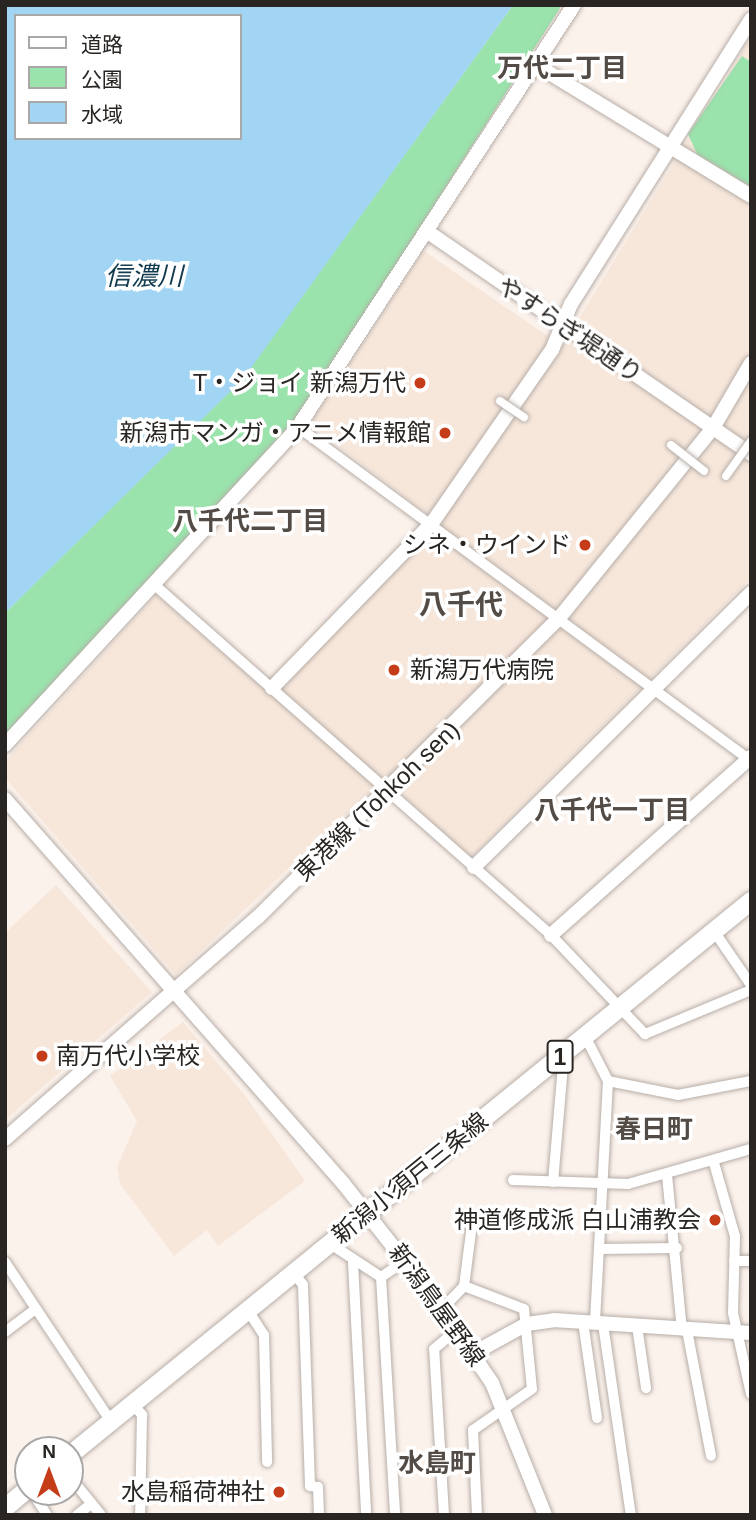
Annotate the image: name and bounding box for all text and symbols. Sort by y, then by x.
legend [14,14,242,140]
text: 道路 [81,33,123,56]
district label: 万代二丁目 [497,53,627,85]
text: 公園 [81,68,123,91]
text: 水域 [81,103,123,126]
water label: 信濃川 [105,261,183,293]
street label: やすらぎ堤通り [492,271,648,389]
place label: T・ジョイ 新潟万代 [193,369,406,397]
marker: T・ジョイ 新潟万代 [412,375,428,391]
place label: 新潟市マンガ・アニメ情報館 [119,419,431,447]
marker: 新潟市マンガ・アニメ情報館 [437,425,453,441]
district label: 八千代二丁目 [172,506,328,538]
place label: シネ・ウインド [403,531,571,559]
marker: シネ・ウインド [577,537,593,553]
district label: 八千代 [419,588,503,622]
place label: 新潟万代病院 [410,656,554,684]
marker: 新潟万代病院 [384,660,404,680]
street label: 東港線 (Tohkoh sen) [289,715,465,887]
district label: 八千代一丁目 [534,795,690,827]
road number: 1 [546,1038,574,1076]
place label: 南万代小学校 [56,1042,200,1070]
marker: 南万代小学校 [34,1048,50,1064]
street label: 新潟小須戸三条線 [326,1106,494,1250]
district label: 春日町 [615,1114,693,1146]
place label: 神道修成派 白山浦教会 [454,1206,701,1234]
marker: 神道修成派 白山浦教会 [707,1212,723,1228]
street label: 新潟鳥屋野線 [383,1238,491,1372]
north arrow [14,1436,84,1506]
text: N [42,1441,56,1462]
district label: 水島町 [398,1448,476,1480]
place label: 水島稲荷神社 [121,1478,265,1506]
marker: 水島稲荷神社 [271,1484,287,1500]

